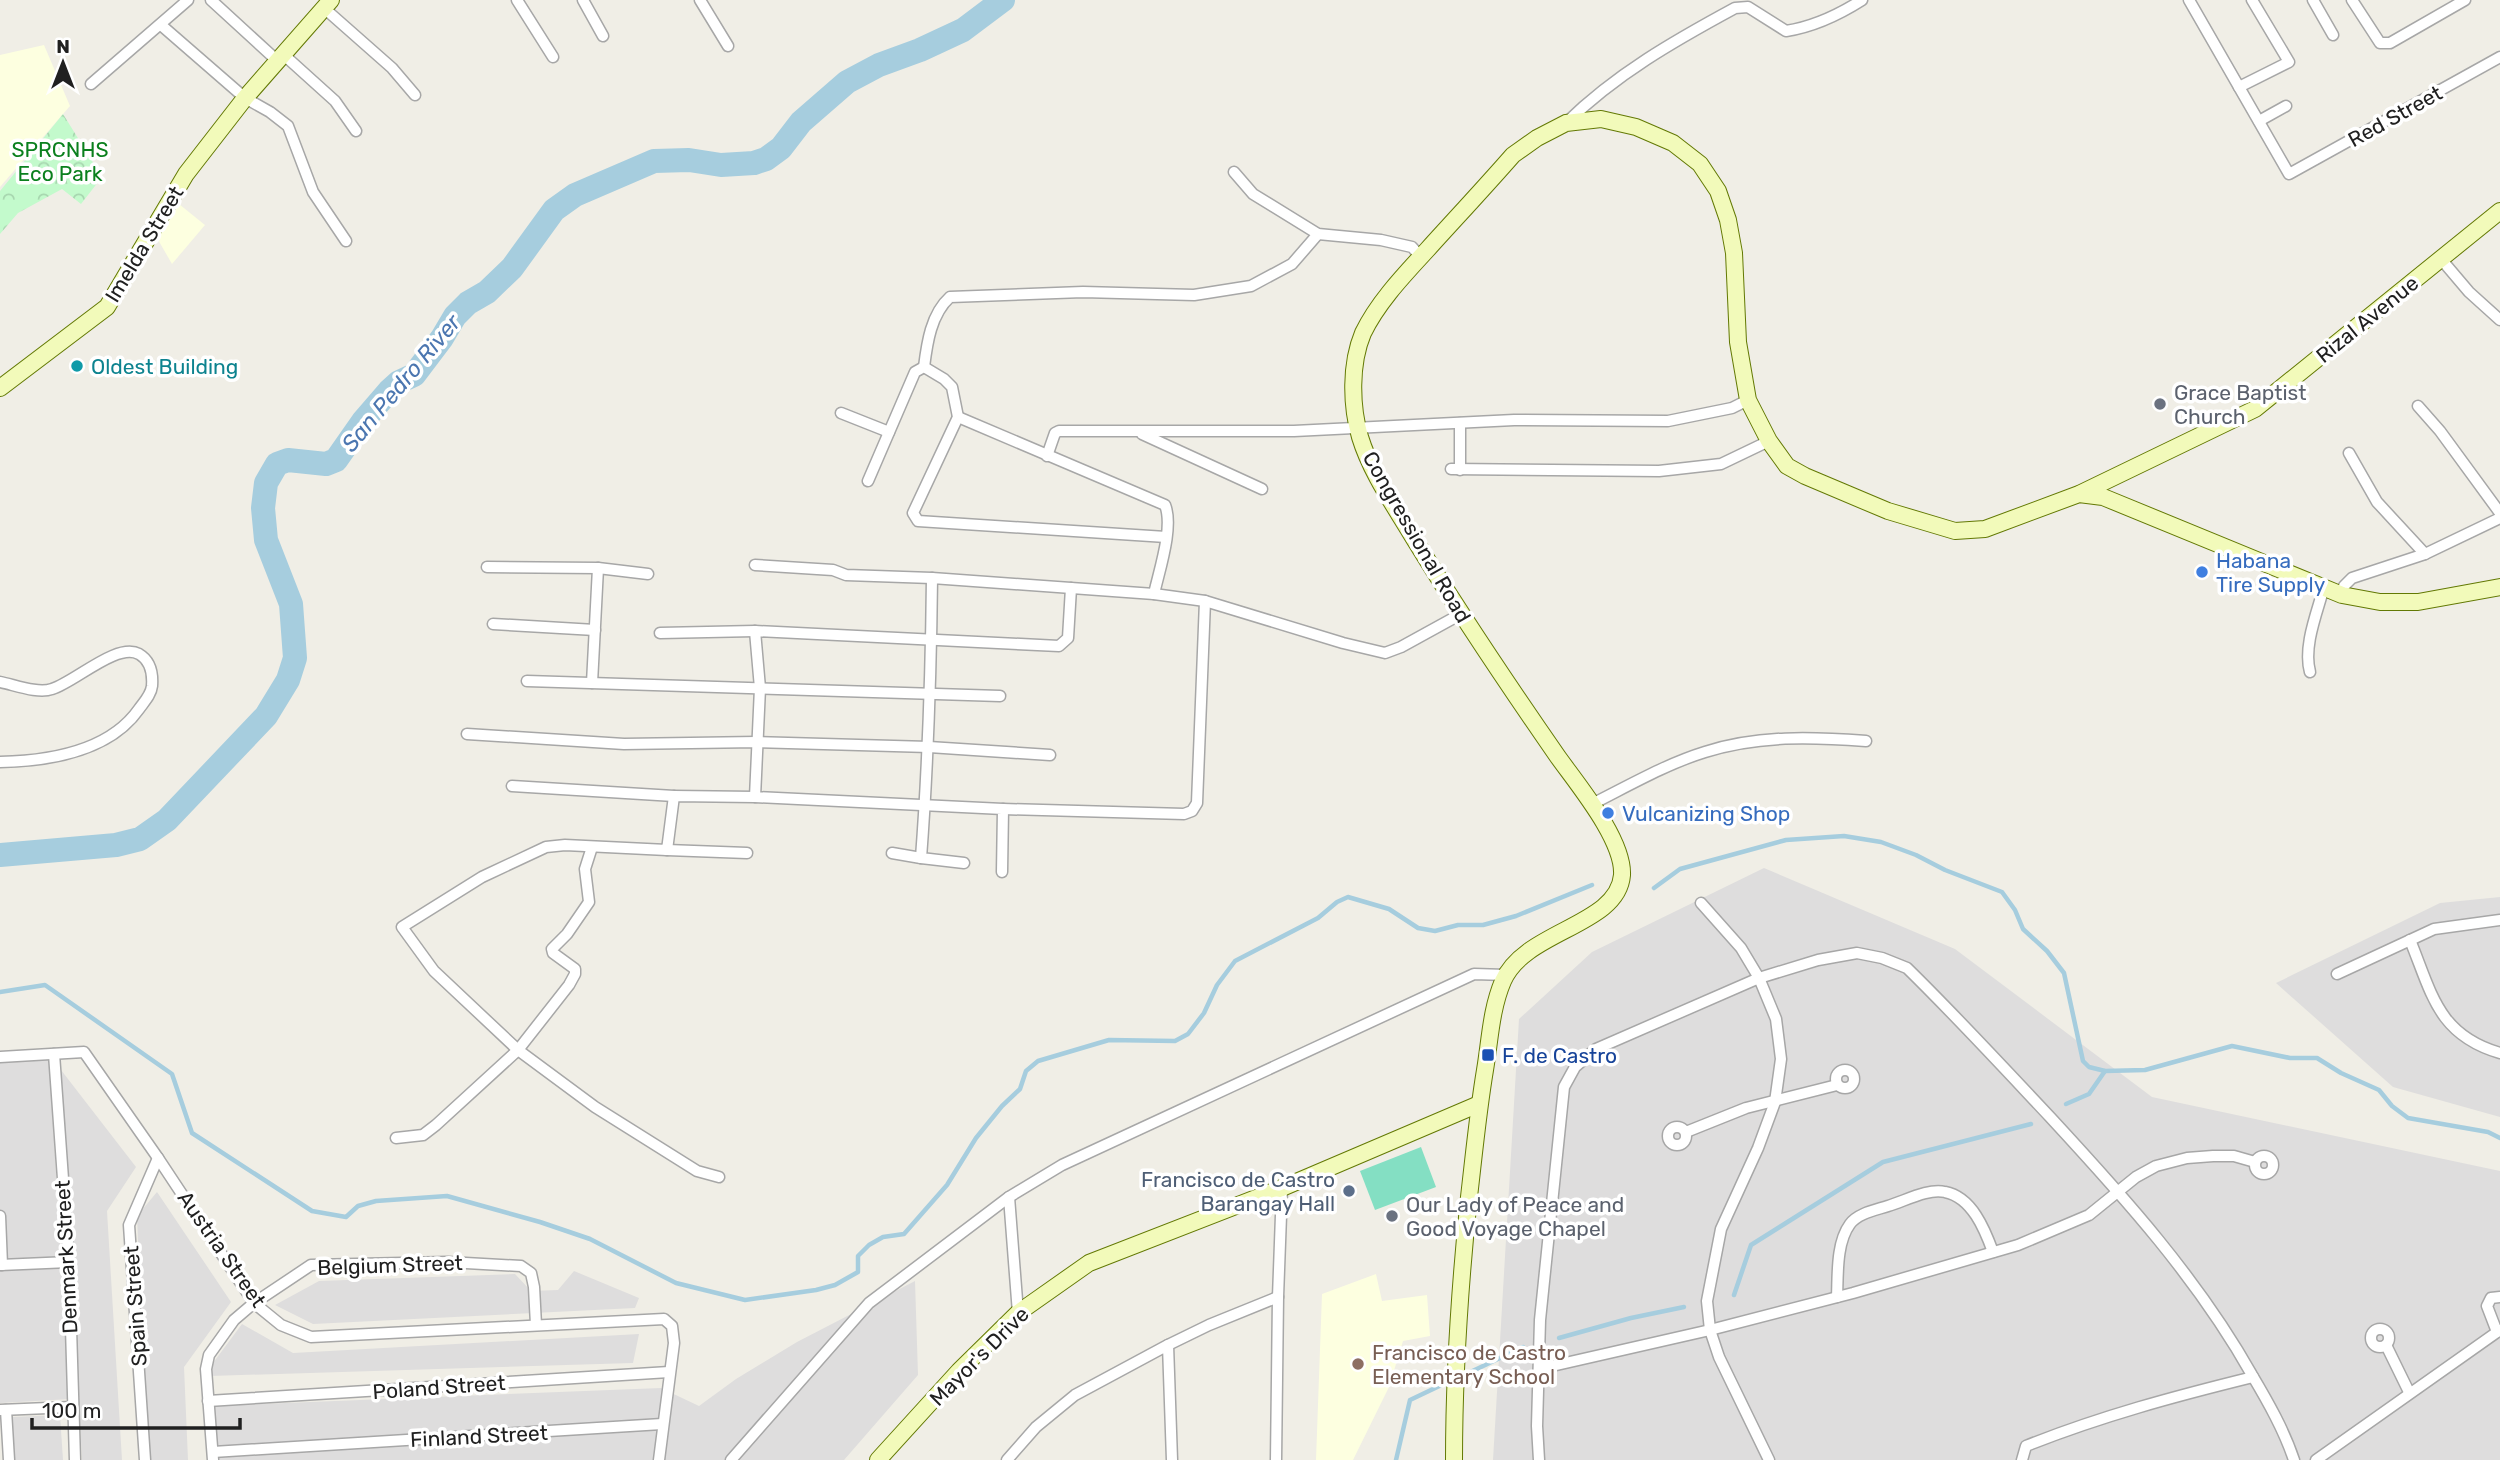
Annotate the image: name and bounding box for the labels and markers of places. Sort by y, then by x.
place label: Oldest Building [91,354,238,379]
marker: Oldest Building [69,358,85,374]
place label: Grace Baptist Church [2174,380,2306,429]
marker: Grace Baptist Church [2152,396,2168,412]
place label: Habana Tire Supply [2216,548,2326,597]
marker: Habana Tire Supply [2194,564,2210,580]
place label: Vulcanizing Shop [1622,801,1790,826]
marker: Vulcanizing Shop [1600,805,1616,821]
place label: F. de Castro [1502,1043,1617,1068]
marker: F. de Castro [1480,1047,1496,1063]
place label: Francisco de Castro Barangay Hall [1141,1167,1335,1216]
marker: Francisco de Castro Barangay Hall [1341,1183,1357,1199]
place label: Our Lady of Peace and Good Voyage Chapel [1406,1192,1624,1241]
marker: Our Lady of Peace and Good Voyage Chapel [1384,1208,1400,1224]
place label: Francisco de Castro Elementary School [1372,1340,1566,1389]
marker: Francisco de Castro Elementary School [1350,1356,1366,1372]

